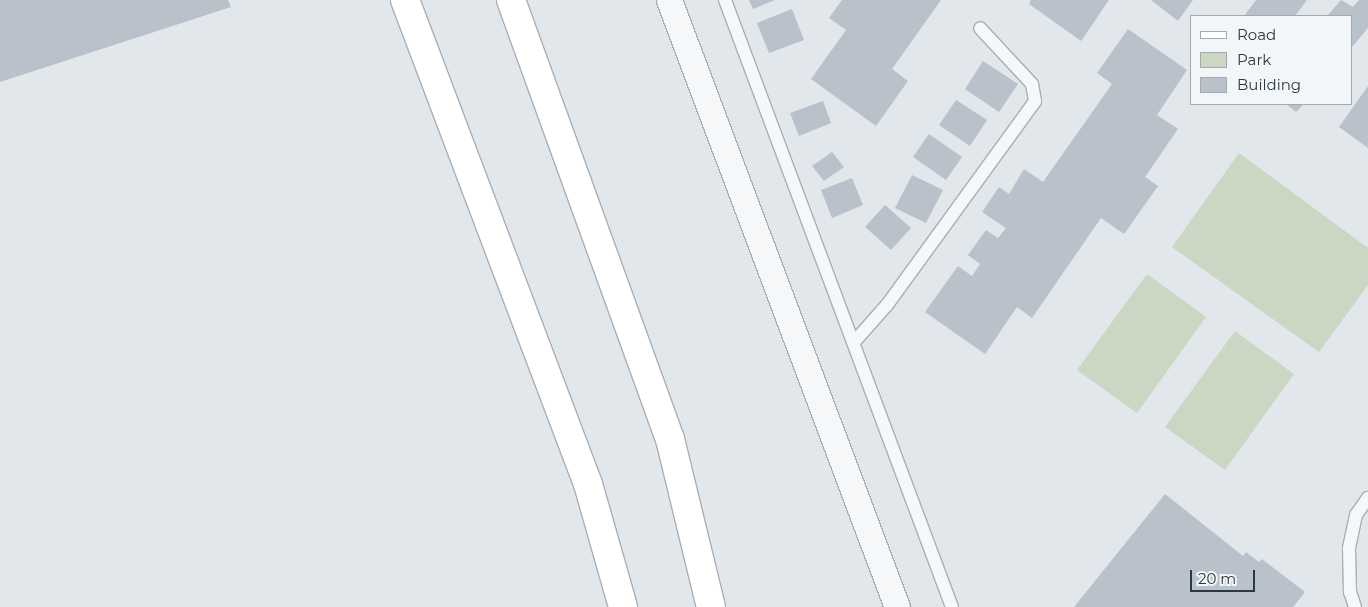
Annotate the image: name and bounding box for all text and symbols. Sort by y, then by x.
legend [1190,15,1353,105]
text: Road [1237,25,1276,44]
text: Park [1237,50,1271,69]
text: Building [1237,75,1301,94]
scale bar [1193,560,1258,592]
text: 20 m [1198,569,1236,588]

